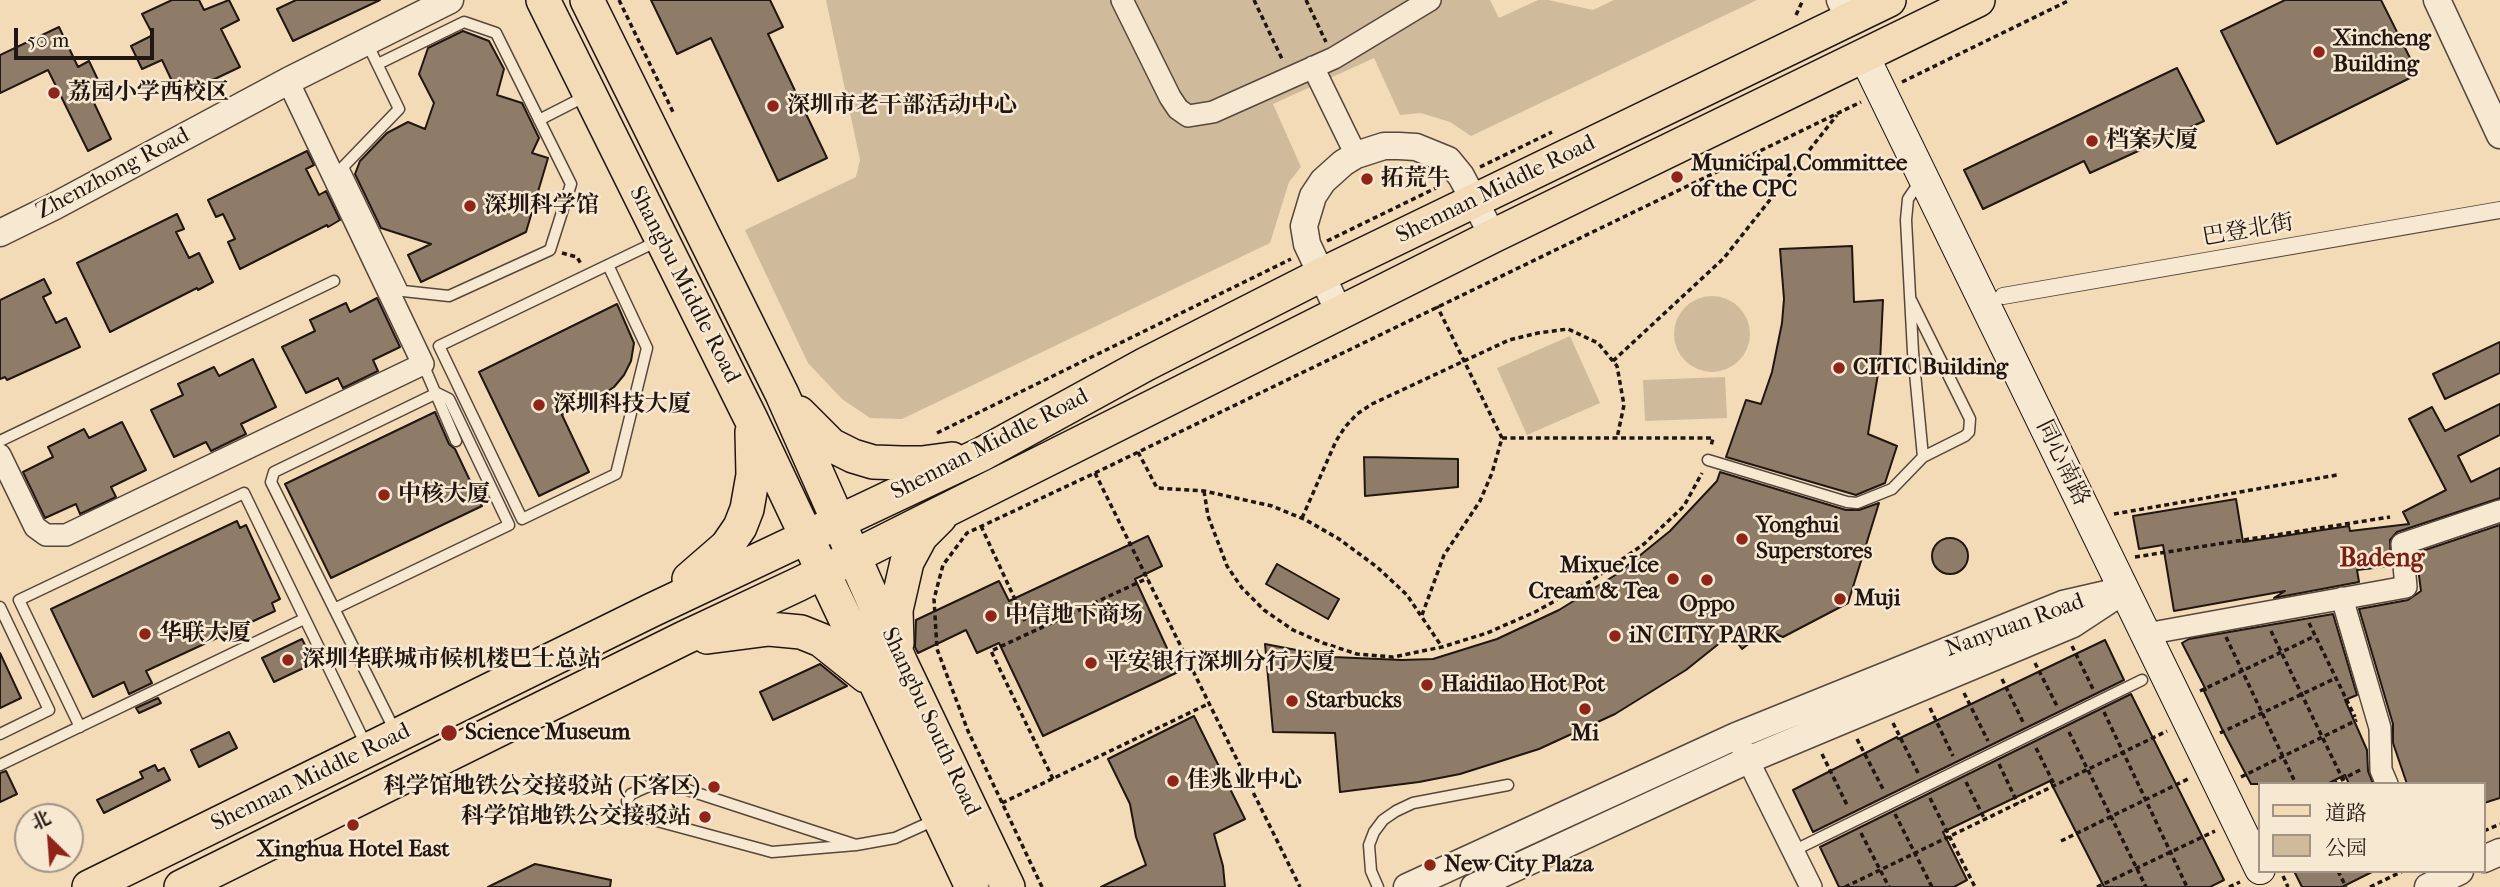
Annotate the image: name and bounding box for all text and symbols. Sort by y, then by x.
scale bar [18,14,158,58]
place label: Xincheng Building [2333,25,2431,79]
text: 50 m [27,28,70,52]
marker: Xincheng Building [2311,44,2327,60]
place label: 荔园小学西校区 [68,79,229,107]
marker: 荔园小学西校区 [46,85,62,101]
place label: 深圳市老干部活动中心 [787,92,1017,120]
marker: 深圳市老干部活动中心 [765,98,781,114]
street label: Zhenzhong Road [32,122,194,226]
place label: 档案大厦 [2106,127,2198,155]
street label: Shennan Middle Road [1392,130,1600,250]
marker: 档案大厦 [2084,133,2100,149]
place label: Municipal Committee of the CPC [1691,150,1907,204]
place label: 拓荒牛 [1381,165,1450,193]
marker: Municipal Committee of the CPC [1669,169,1685,185]
marker: 拓荒牛 [1359,171,1375,187]
street label: Shangbu Middle Road [622,182,746,388]
place label: 深圳科学馆 [484,192,599,220]
marker: 深圳科学馆 [462,198,478,214]
street label: 巴登北街 [2200,209,2296,253]
place label: CITIC Building [1853,354,2008,382]
marker: CITIC Building [1831,360,1847,376]
street label: Shennan Middle Road [887,383,1093,507]
place label: 深圳科技大厦 [553,391,691,419]
marker: 深圳科技大厦 [531,397,547,413]
street label: 同心南路 [2029,416,2095,510]
place label: 中核大厦 [398,481,490,509]
marker: 中核大厦 [376,487,392,503]
place label: Yonghui Superstores [1756,512,1872,566]
marker: Yonghui Superstores [1734,531,1750,547]
district label: Badeng [2340,544,2424,576]
place label: Mixue Ice Cream & Tea [1528,552,1659,606]
marker: Mixue Ice Cream & Tea [1665,571,1681,587]
marker: Oppo [1699,572,1715,588]
place label: Muji [1854,585,1900,613]
street label: Nanyuan Road [1942,588,2088,664]
place label: Oppo [1679,591,1735,619]
marker: Muji [1832,591,1848,607]
place label: 中信地下商场 [1005,602,1143,630]
marker: 中信地下商场 [983,608,999,624]
place label: 华联大厦 [159,620,251,648]
place label: iN CITY PARK [1629,622,1780,650]
street label: Shangbu South Road [874,624,986,820]
marker: 华联大厦 [137,626,153,642]
marker: iN CITY PARK [1607,628,1623,644]
place label: 深圳华联城市候机楼巴士总站 [302,646,601,674]
place label: 平安银行深圳分行大厦 [1105,649,1335,677]
marker: 深圳华联城市候机楼巴士总站 [280,652,296,668]
marker: 平安银行深圳分行大厦 [1083,655,1099,671]
place label: Haidilao Hot Pot [1441,671,1605,699]
marker: Haidilao Hot Pot [1419,677,1435,693]
place label: Starbucks [1306,687,1402,715]
marker: Starbucks [1284,693,1300,709]
marker: Mi [1577,701,1593,717]
street label: Shennan Middle Road [207,718,415,838]
place label: Science Museum [465,719,630,747]
place label: Mi [1571,720,1599,748]
marker: Science Museum [439,723,459,743]
place label: 佳兆业中心 [1187,767,1302,795]
place label: 科学馆地铁公交接驳站 (下客区) [383,773,700,801]
marker: 佳兆业中心 [1165,773,1181,789]
marker: 科学馆地铁公交接驳站 (下客区) [706,779,722,795]
legend [2258,782,2486,873]
text: 道路 [2325,801,2367,825]
north arrow [14,803,84,873]
place label: 科学馆地铁公交接驳站 [461,803,691,831]
text: 北 [28,807,54,835]
marker: 科学馆地铁公交接驳站 [697,809,713,825]
marker: Xinghua Hotel East [345,817,361,833]
place label: Xinghua Hotel East [256,836,450,864]
text: 公园 [2325,836,2367,860]
place label: New City Plaza [1444,851,1593,879]
marker: New City Plaza [1422,857,1438,873]

